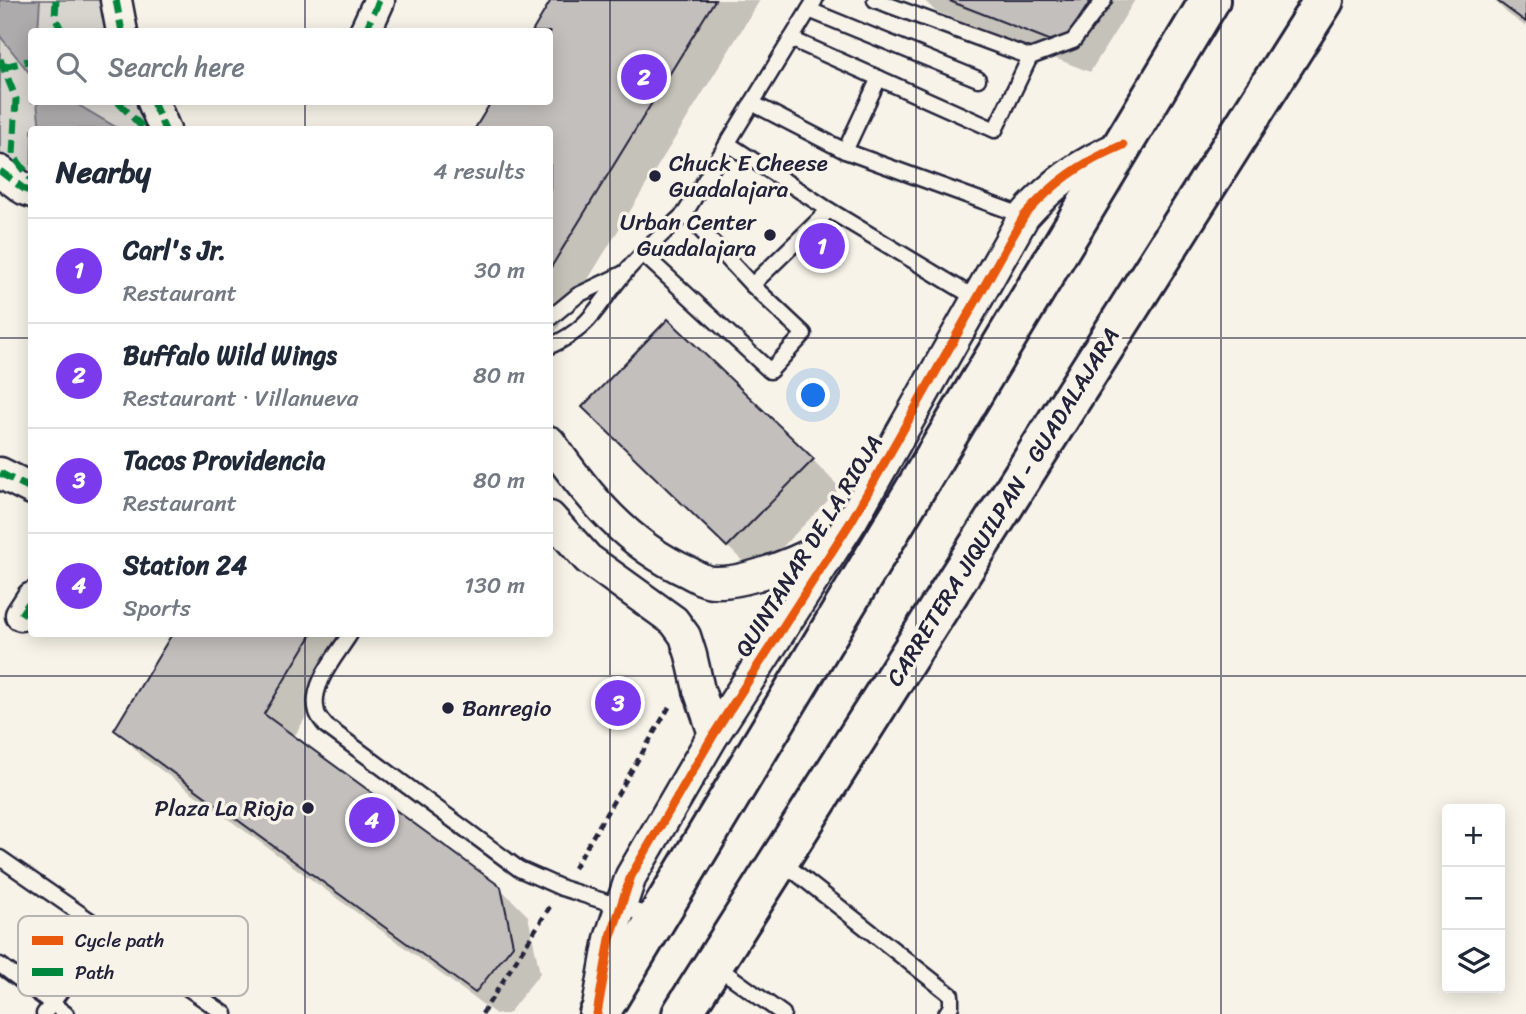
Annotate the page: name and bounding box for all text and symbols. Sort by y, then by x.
search box [28,28,553,105]
text: Search here [108,44,245,90]
icon: search [52,48,90,86]
pin: 2 [621,51,667,103]
place label: Chuck E Cheese Guadalajara [669,143,828,210]
text: Nearby [56,145,151,199]
text: 4 results [433,151,525,192]
marker: Chuck E Cheese Guadalajara [647,168,663,184]
place label: Urban Center Guadalajara [620,202,758,269]
pin: 1 [799,220,845,272]
text: Carl's Jr. [123,227,226,273]
marker: Urban Center Guadalajara [762,227,778,243]
text: 1 [74,250,84,291]
text: 30 m [474,250,525,291]
text: Restaurant [123,273,237,314]
street label: CARRETERA JIQUILPAN - GUADALAJARA [875,319,1131,695]
text: Buffalo Wild Wings [123,332,337,378]
text: 2 [72,355,86,396]
text: 80 m [473,355,525,396]
text: Restaurant · Villanueva [123,378,358,419]
your location [796,378,830,412]
street label: QUINTANAR DE LA RIOJA [724,427,894,665]
text: Tacos Providencia [123,437,326,483]
text: 3 [73,460,85,501]
text: 80 m [473,460,525,501]
text: Restaurant [123,483,237,524]
text: Station 24 [123,542,247,588]
text: 4 [72,565,86,606]
text: 130 m [464,565,525,606]
text: Sports [123,588,191,629]
pin: 3 [595,677,641,729]
place label: Banregio [462,688,552,729]
marker: Banregio [440,700,456,716]
place label: Plaza La Rioja [155,788,294,829]
pin: 4 [349,794,395,846]
marker: Plaza La Rioja [300,800,316,816]
map controls [1442,804,1505,993]
button: + [1442,804,1505,867]
button: − [1442,867,1505,930]
legend [18,916,248,996]
text: Cycle path [75,924,164,957]
button: layers [1442,930,1505,993]
text: Path [75,956,114,989]

